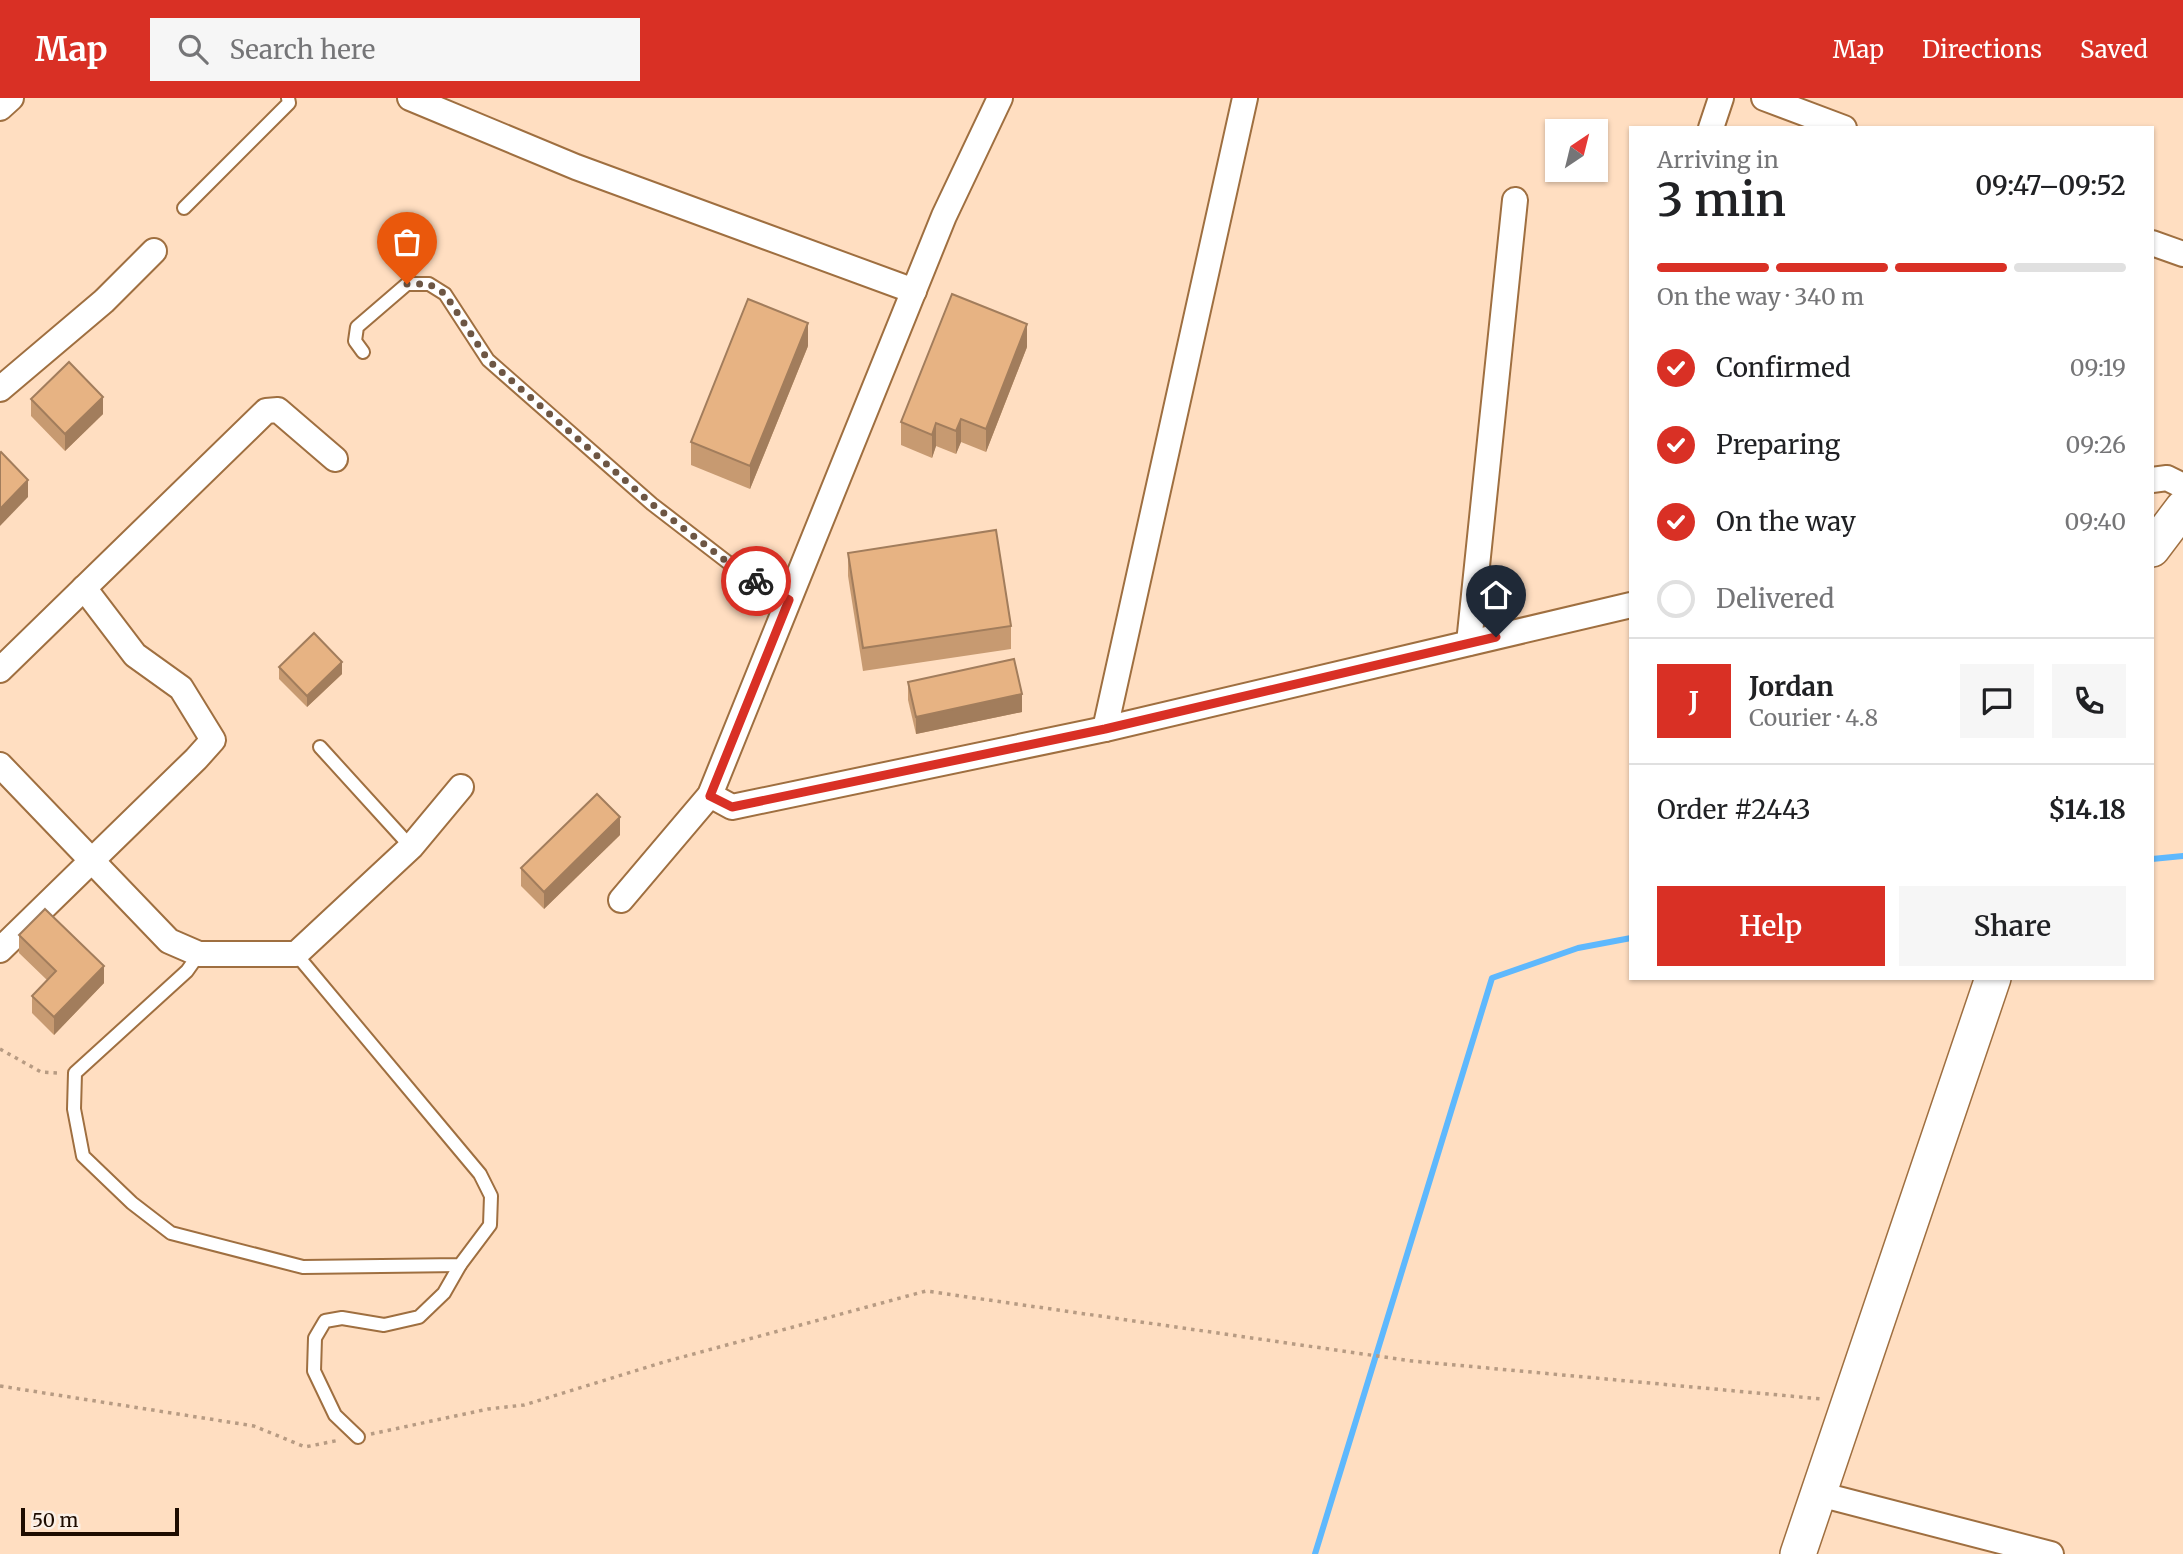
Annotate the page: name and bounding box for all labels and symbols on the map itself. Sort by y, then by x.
north arrow [1545,119,1608,182]
pin [377,212,437,284]
courier [721,546,791,616]
pin [1466,565,1526,637]
scale bar [21,1505,178,1537]

